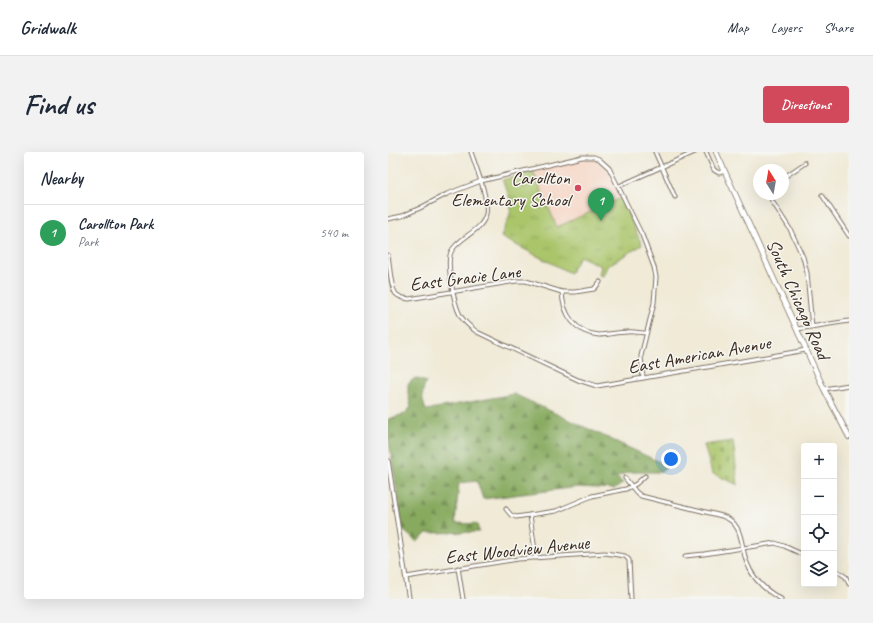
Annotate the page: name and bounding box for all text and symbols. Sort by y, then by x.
text: Gridwalk [20,16,76,40]
text: Map [727,19,749,36]
text: Layers [771,19,802,36]
text: Share [824,19,853,36]
button: Directions [763,86,849,123]
text: Find us [24,87,94,122]
north arrow [753,164,789,200]
place label: Carollton Elementary School [451,166,574,212]
text: Nearby [40,168,83,189]
marker: Carollton Elementary School [573,183,583,193]
pin: 1 [588,188,614,221]
text: Carollton Park [78,215,153,234]
text: 1 [50,225,56,241]
text: 540 m [320,225,348,241]
text: Park [78,234,99,250]
street label: South Chicago Road [761,235,836,366]
street label: East Gracie Lane [409,259,523,297]
street label: East American Avenue [626,330,774,379]
map controls [801,443,837,587]
button: + [801,443,837,479]
your location [661,449,681,469]
button: − [801,479,837,515]
button: locate [801,515,837,551]
street label: East Woodview Avenue [444,530,592,569]
button: layers [801,551,837,587]

